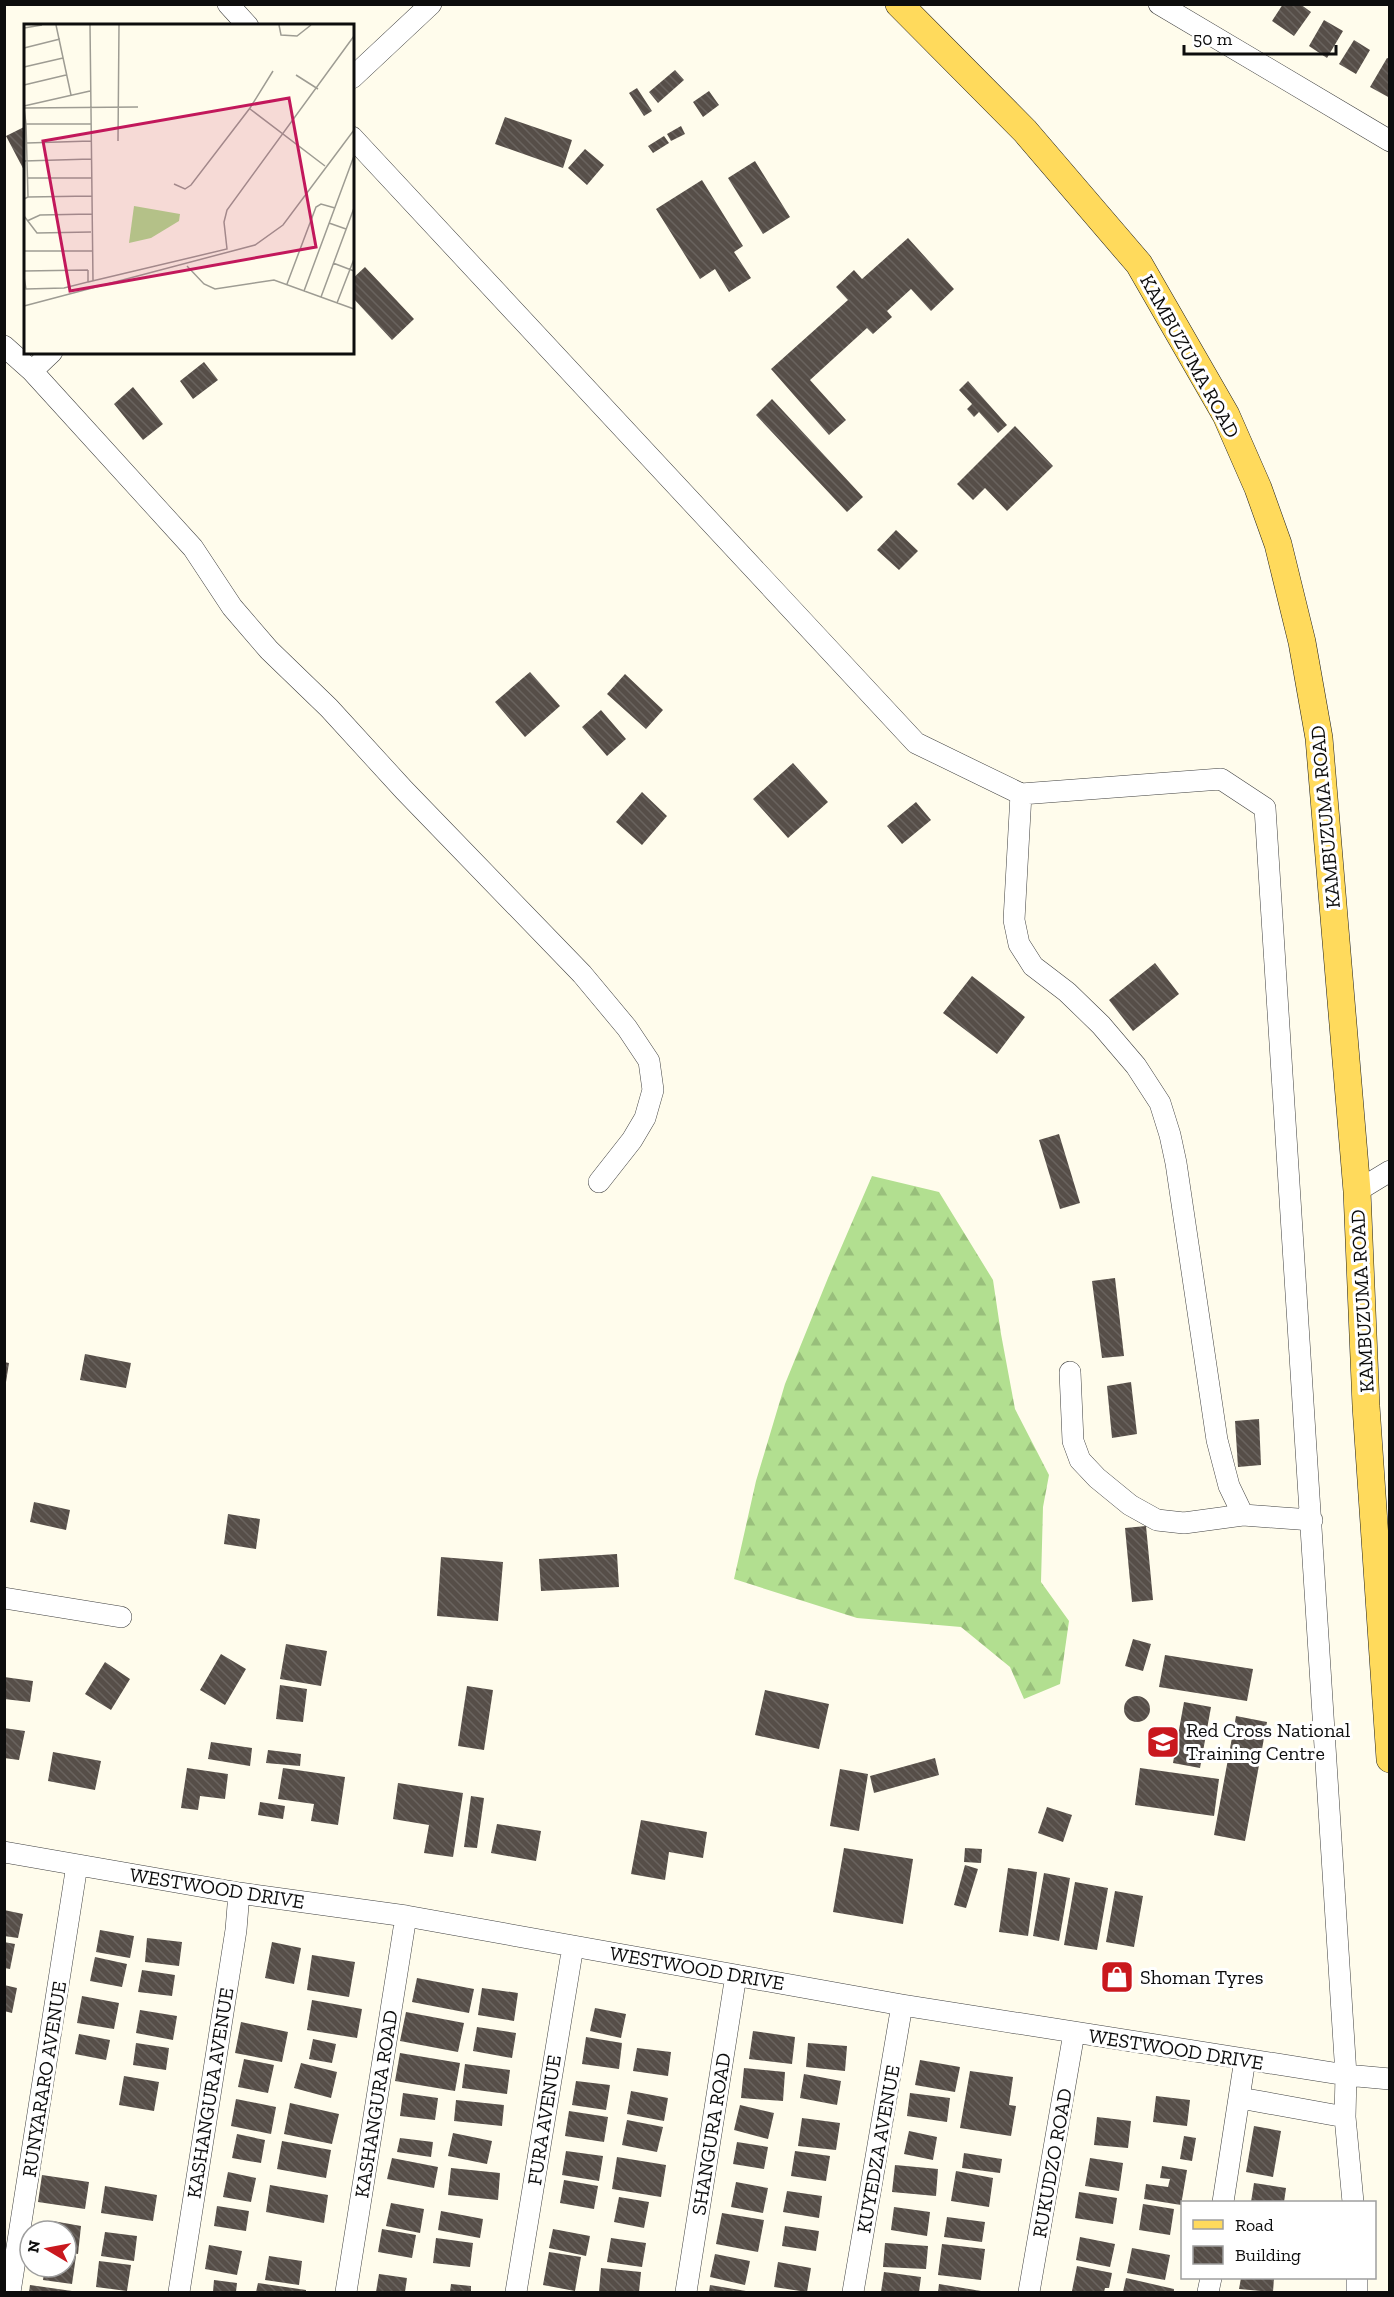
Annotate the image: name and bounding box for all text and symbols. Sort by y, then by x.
scale bar [1184,18,1336,56]
inset map [24,24,354,354]
text: 50 m [1193,28,1233,50]
street label: KAMBUZUMA ROAD [1135,270,1245,442]
street label: KAMBUZUMA ROAD [1305,725,1345,909]
street label: KAMBUZUMA ROAD [1345,1209,1379,1393]
place label: Red Cross National Training Centre [1186,1718,1350,1765]
school or university icon: Red Cross National Training Centre [1145,1724,1181,1760]
street label: WESTWOOD DRIVE [128,1862,306,1914]
street label: WESTWOOD DRIVE [608,1941,786,1995]
shop icon: Shoman Tyres [1099,1959,1135,1995]
place label: Shoman Tyres [1140,1965,1263,1989]
street label: RUNYARARO AVENUE [17,1979,71,2179]
street label: KASHANGURA AVENUE [181,1986,239,2200]
street label: KASHANGURA ROAD [349,2008,403,2200]
street label: WESTWOOD DRIVE [1087,2023,1265,2075]
street label: SHANGURA ROAD [686,2051,736,2217]
street label: FURA AVENUE [522,2053,566,2187]
street label: KUYEDZA AVENUE [851,2063,905,2235]
street label: RUKUDZO ROAD [1027,2086,1077,2240]
legend [1181,2201,1376,2279]
text: Road [1235,2214,1274,2236]
north arrow [18,2219,78,2279]
text: N [23,2239,44,2254]
text: Building [1235,2244,1301,2266]

